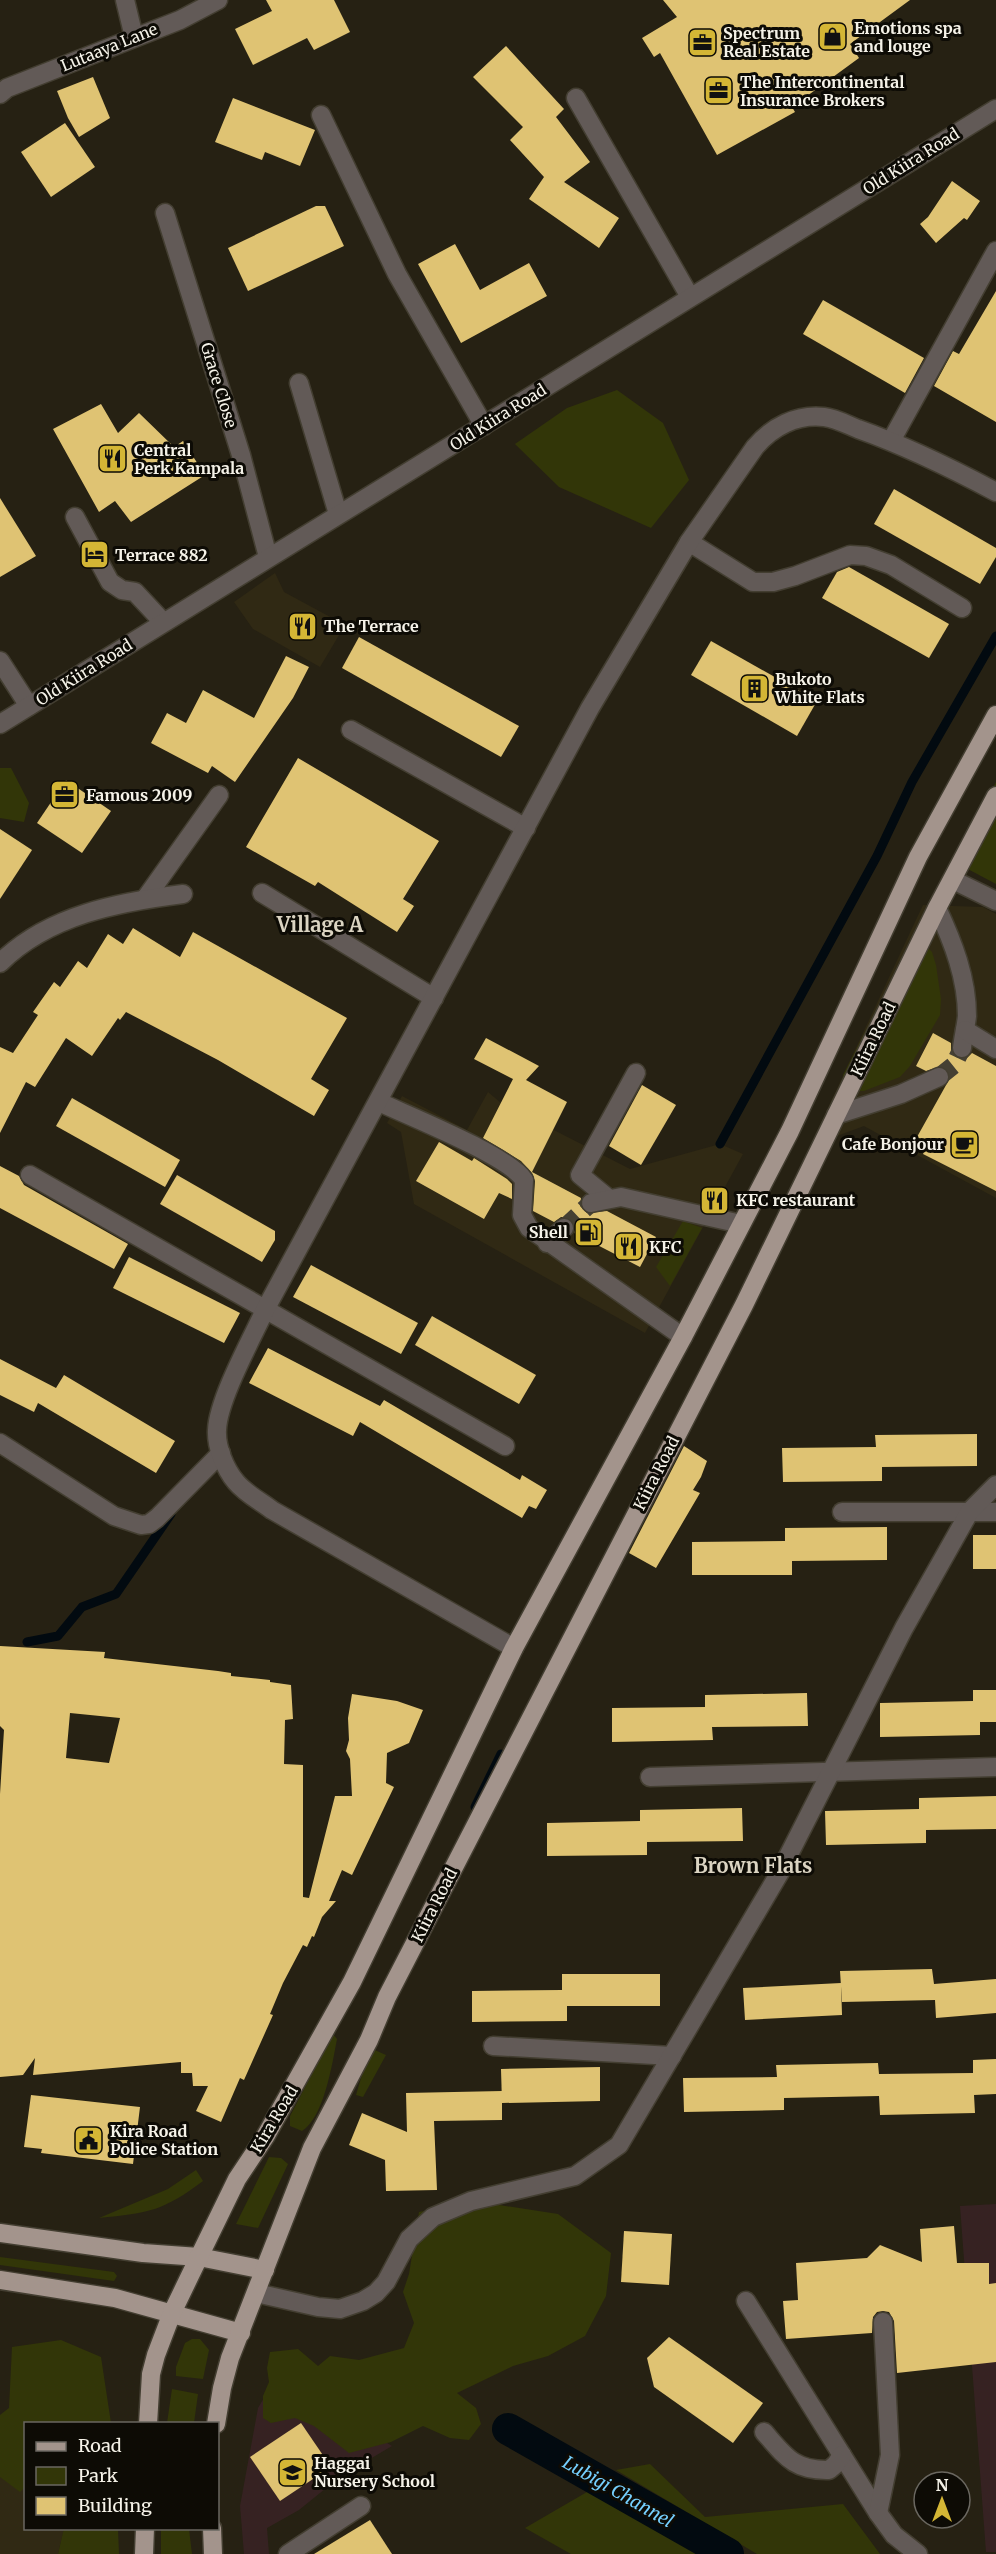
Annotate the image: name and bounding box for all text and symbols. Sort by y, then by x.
place label: Emotions spa and louge [854,18,962,56]
street label: Lutaaya Lane [58,19,160,75]
shop icon: Emotions spa and louge [817,21,849,53]
place label: Spectrum Real Estate [723,23,810,61]
office icon: Spectrum Real Estate [686,26,718,58]
place label: The Intercontinental Insurance Brokers [740,72,904,110]
office icon: The Intercontinental Insurance Brokers [703,75,735,107]
street label: Old Kiira Road [859,123,963,199]
street label: Grace Close [197,340,241,430]
street label: Old Kiira Road [446,379,550,455]
place label: Central Perk Kampala [134,440,244,478]
restaurant icon: Central Perk Kampala [97,443,129,475]
hotel icon: Terrace 882 [78,539,110,571]
place label: Terrace 882 [115,545,208,565]
restaurant icon: The Terrace [287,610,319,642]
place label: The Terrace [324,616,419,636]
street label: Old Kiira Road [32,634,136,710]
place label: Bukoto White Flats [774,669,865,707]
building icon: Bukoto White Flats [738,672,770,704]
office icon: Famous 2009 [49,779,81,811]
place label: Famous 2009 [86,785,192,805]
district label: Village A [276,912,364,937]
street label: Kiira Road [846,998,900,1079]
cafe icon: Cafe Bonjour [949,1128,981,1160]
place label: Cafe Bonjour [842,1134,945,1154]
restaurant icon: KFC restaurant [699,1184,731,1216]
place label: KFC restaurant [736,1190,856,1210]
fuel station icon: Shell [573,1216,605,1248]
place label: Shell [529,1222,568,1242]
restaurant icon: KFC [612,1231,644,1263]
place label: KFC [649,1237,682,1257]
street label: Kiira Road [629,1432,683,1513]
district label: Brown Flats [694,1853,812,1878]
street label: Kiira Road [407,1864,461,1945]
street label: Kira Road [246,2081,302,2156]
place label: Kira Road Police Station [110,2121,218,2159]
public building icon: Kira Road Police Station [73,2124,105,2156]
legend [24,2422,219,2530]
text: Road [78,2434,122,2457]
water label: Lubigi Channel [559,2451,678,2532]
place label: Haggai Nursery School [314,2453,435,2491]
school or university icon: Haggai Nursery School [277,2456,309,2488]
text: Park [78,2464,119,2487]
north arrow [912,2470,972,2530]
text: N [936,2475,949,2495]
text: Building [78,2494,152,2517]

